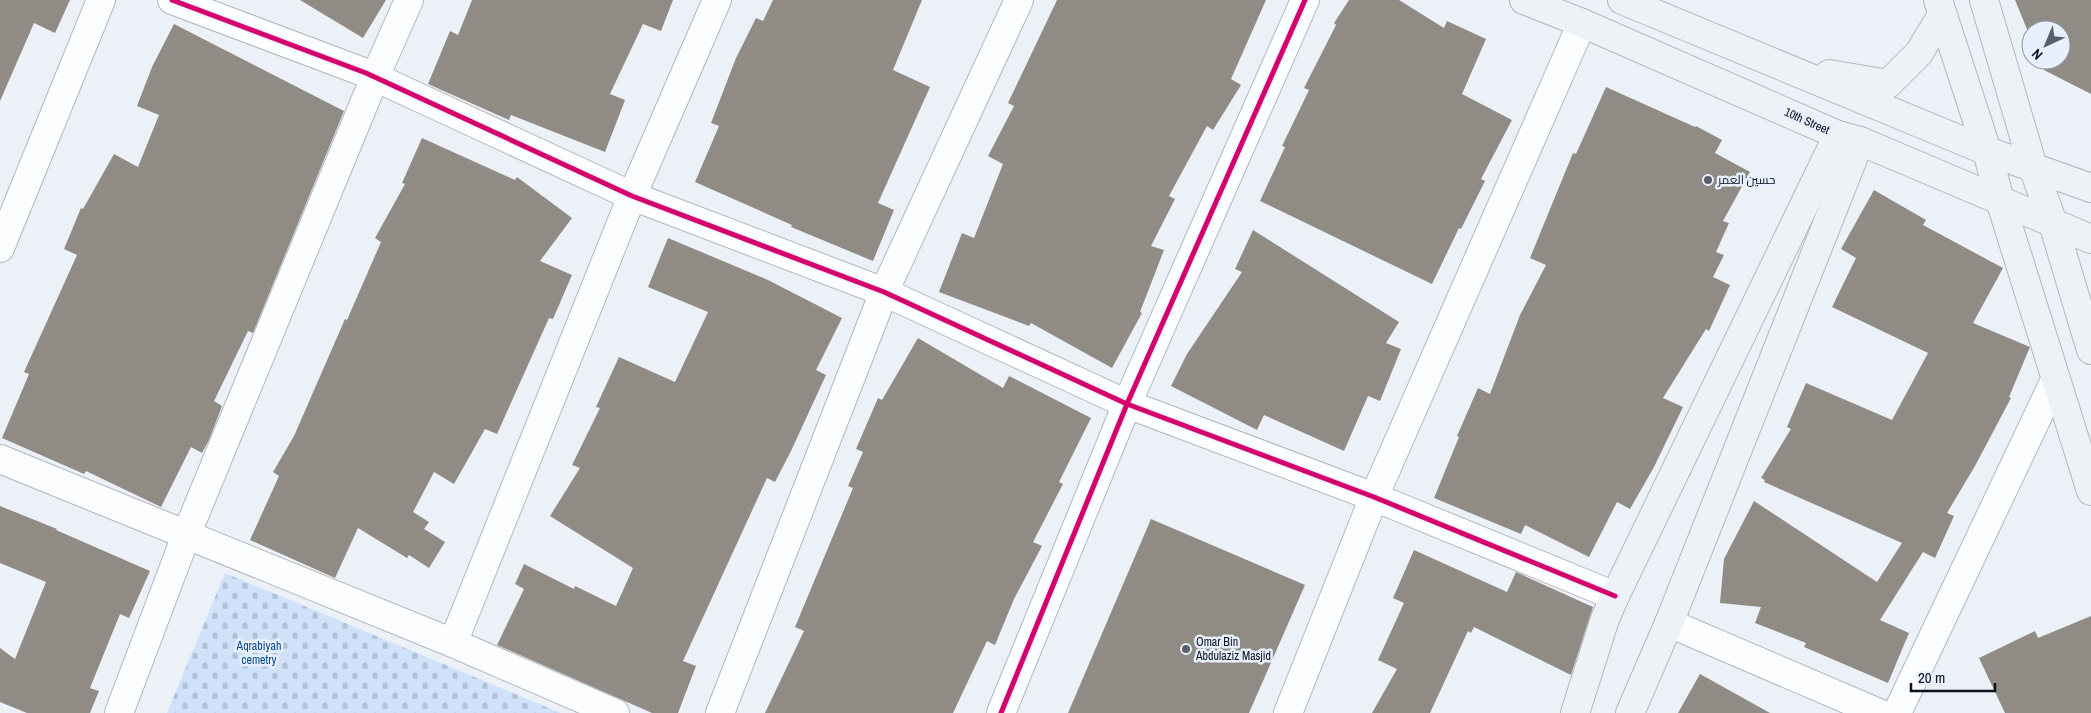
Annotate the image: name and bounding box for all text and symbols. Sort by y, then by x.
north arrow [2021,20,2071,70]
text: N [2028,45,2046,64]
street label: 10th Street [1782,104,1832,138]
place label: حسين العمر [1717,172,1776,188]
marker: حسين العمر [1702,174,1714,186]
place label: Omar Bin Abdulaziz Masjid [1195,634,1271,664]
park label: Aqrabiyah cemetry [236,638,281,668]
marker: Omar Bin Abdulaziz Masjid [1180,643,1192,655]
scale bar [1911,660,1995,692]
text: 20 m [1918,667,1945,688]

